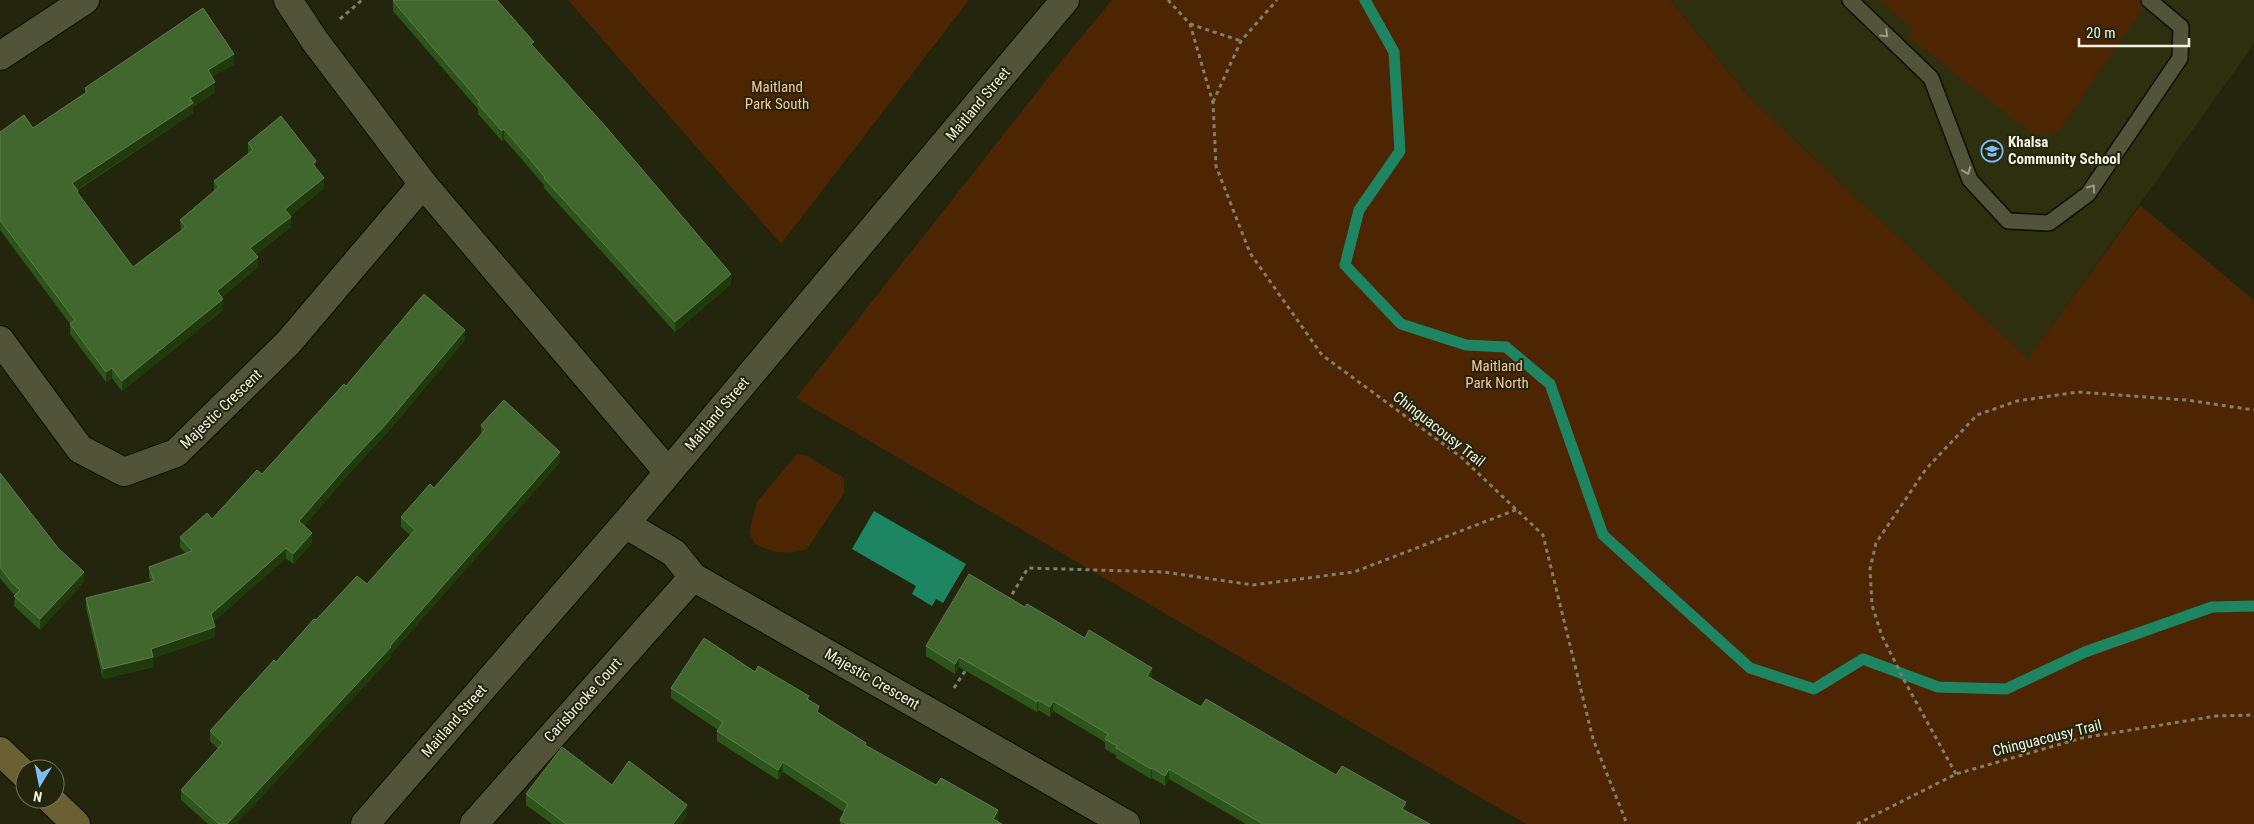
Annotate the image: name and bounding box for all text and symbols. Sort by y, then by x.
scale bar [2079,15,2189,47]
text: 20 m [2086,24,2116,42]
one-way arrow [1880,28,1889,37]
street label: Maitland Street [942,64,1014,144]
park label: Maitland Park South [745,78,809,113]
place label: Khalsa Community School [2008,133,2121,168]
school or university icon: Khalsa Community School [1980,139,2004,163]
one-way arrow [1961,166,1971,174]
one-way arrow [2086,185,2094,194]
park label: Maitland Park North [1465,357,1529,392]
street label: Majestic Crescent [176,366,266,452]
street label: Maitland Street [681,374,753,454]
street label: Chinguacousy Trail [1389,387,1489,471]
street label: Majestic Crescent [821,645,923,713]
street label: Carisbrooke Court [540,654,626,746]
street label: Maitland Street [418,681,490,761]
street label: Chinguacousy Trail [1991,716,2103,760]
north arrow [15,759,65,809]
text: N [32,788,43,805]

